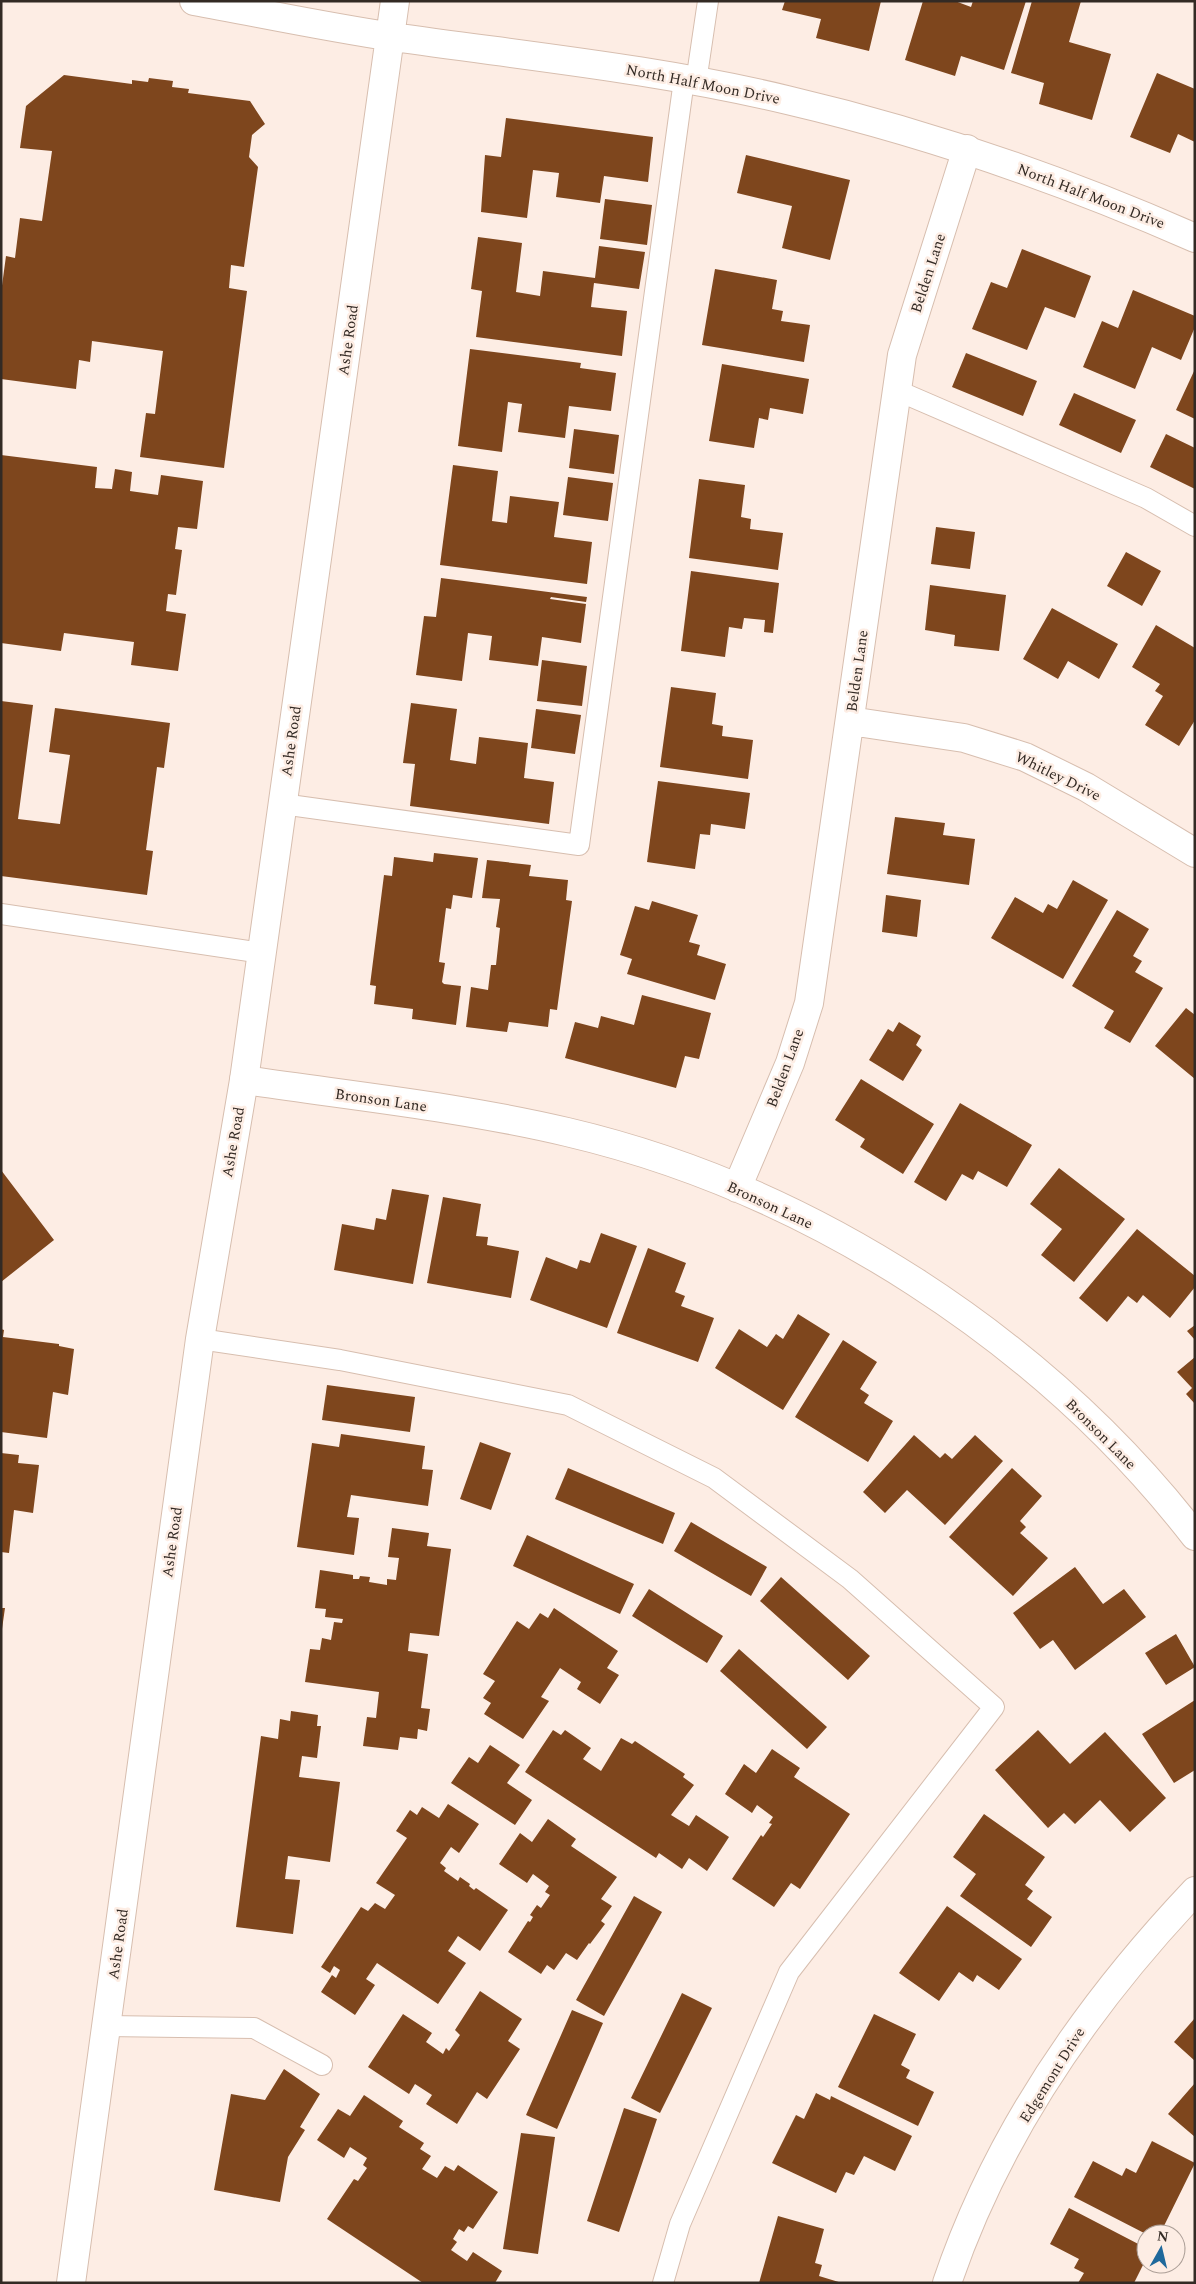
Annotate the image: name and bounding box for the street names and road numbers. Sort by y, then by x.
street label: North Half Moon Drive [624,58,782,111]
street label: North Half Moon Drive [1014,158,1168,235]
street label: Belden Lane [905,230,952,316]
street label: Ashe Road [332,303,365,377]
street label: Belden Lane [840,629,875,714]
street label: Ashe Road [275,704,308,778]
street label: Whitley Drive [1011,746,1104,807]
street label: Belden Lane [761,1025,810,1111]
street label: Bronson Lane [334,1083,428,1118]
street label: Ashe Road [216,1105,251,1179]
street label: Bronson Lane [723,1175,817,1235]
street label: Bronson Lane [1060,1394,1141,1475]
street label: Ashe Road [156,1505,189,1579]
street label: Ashe Road [102,1907,135,1981]
street label: Edgemont Drive [1014,2023,1091,2128]

